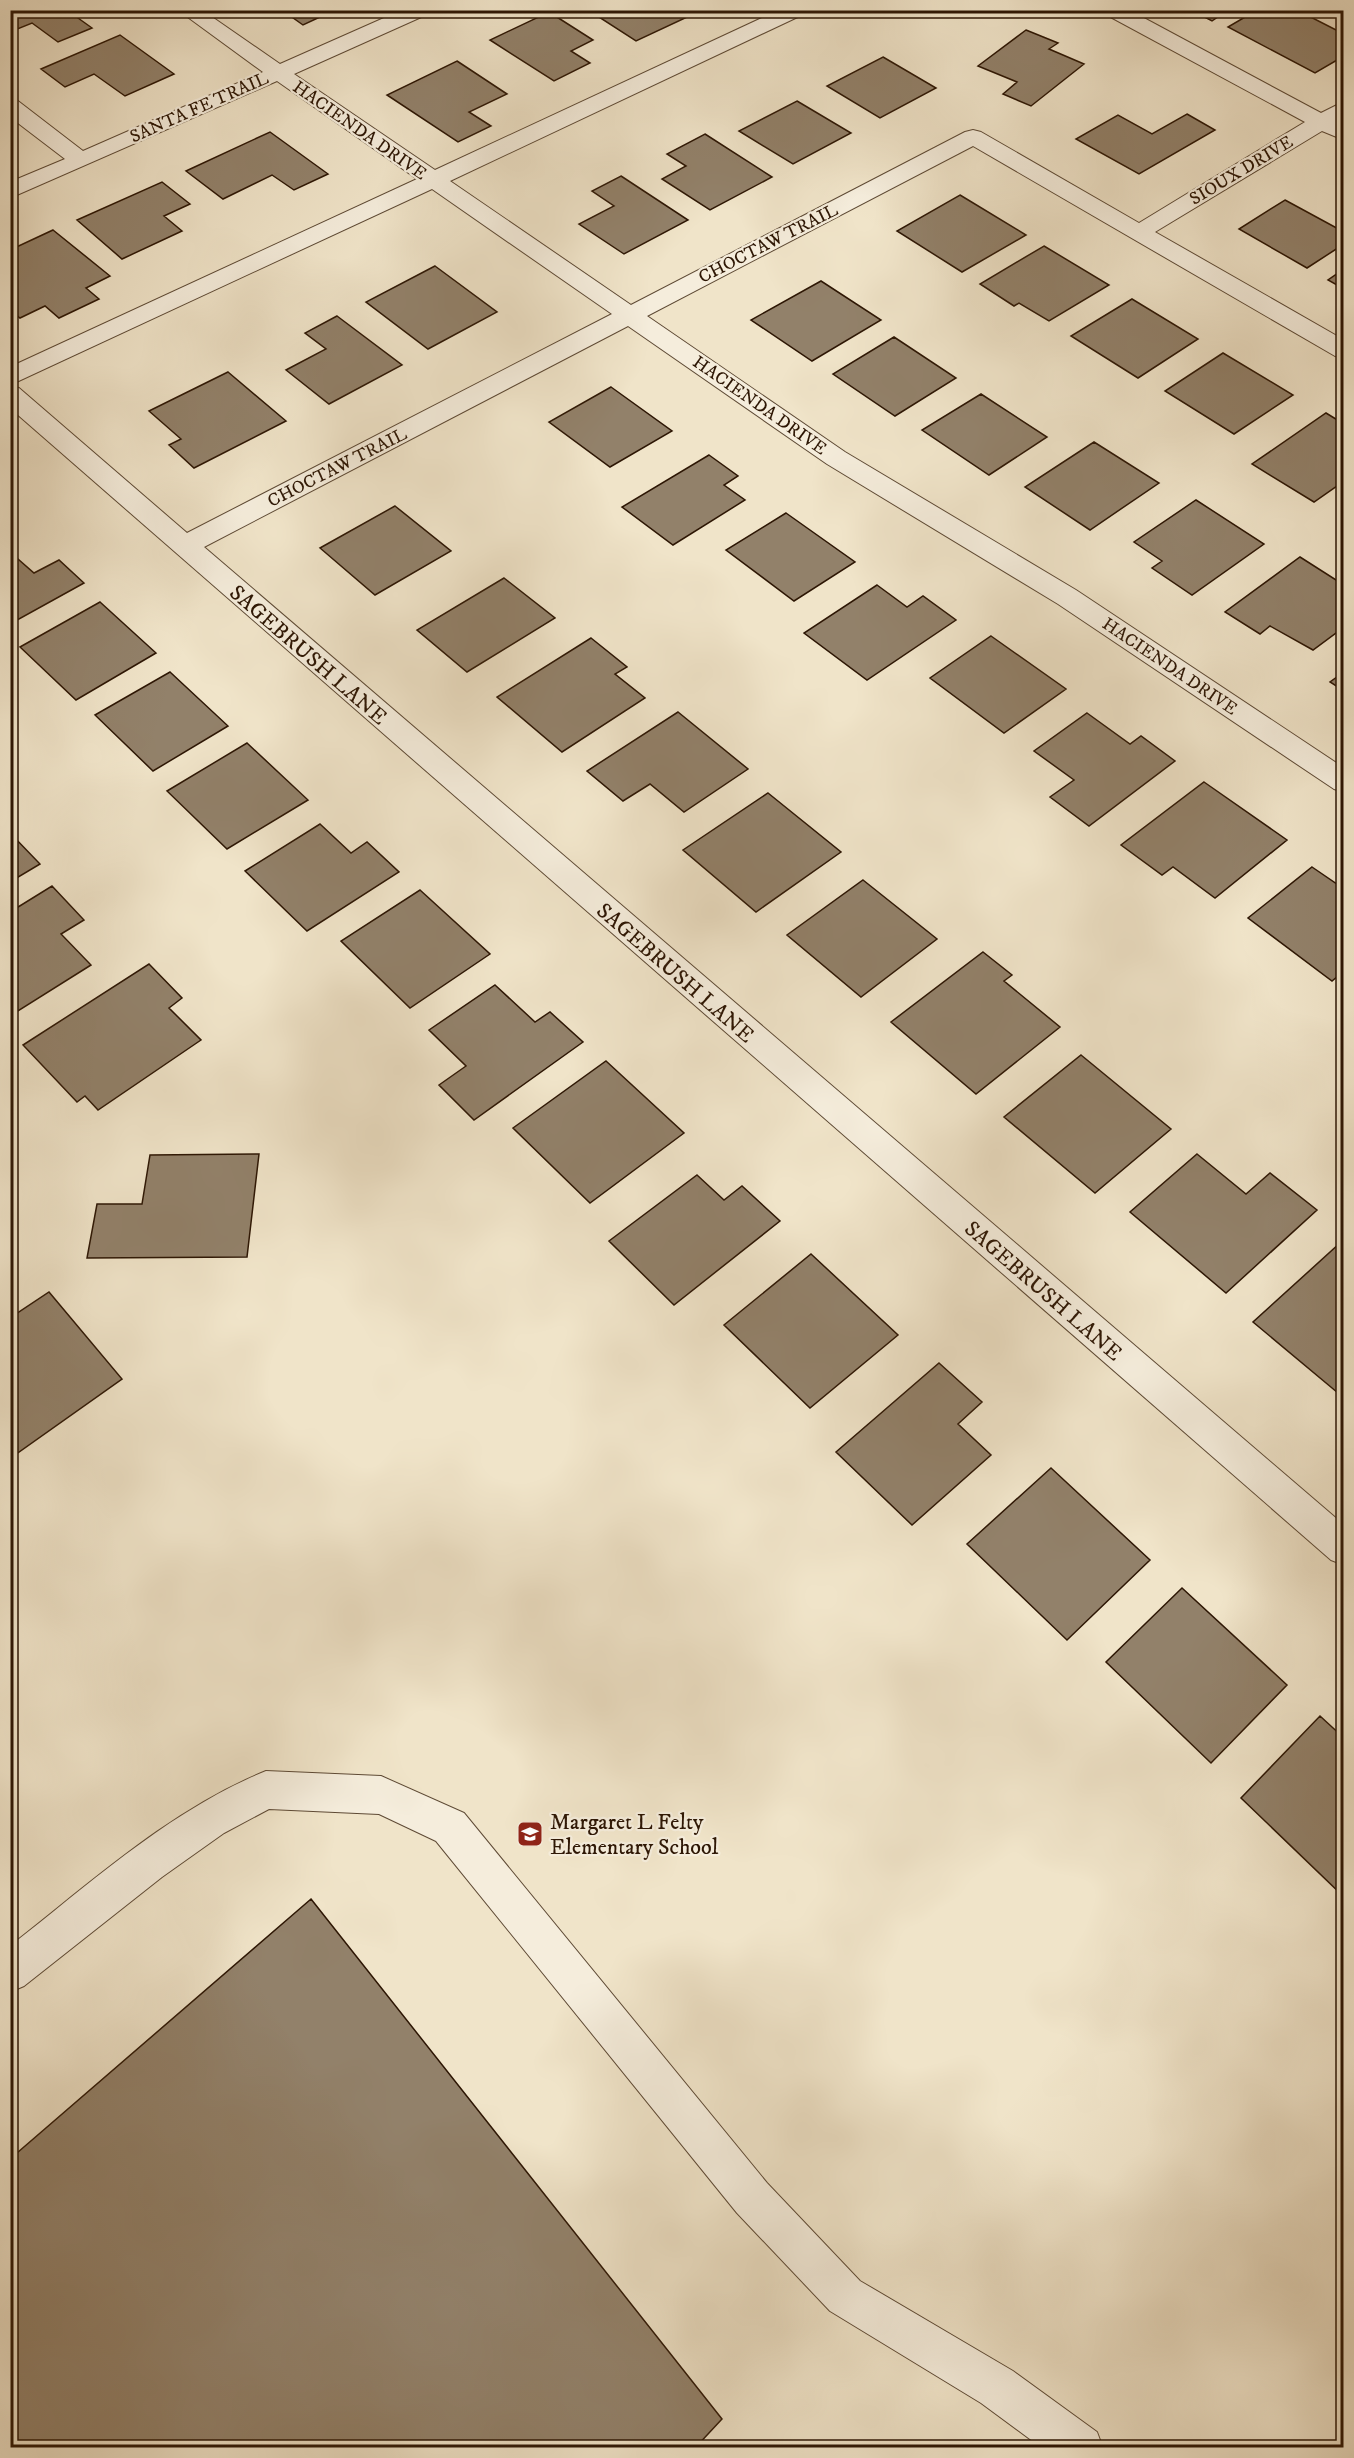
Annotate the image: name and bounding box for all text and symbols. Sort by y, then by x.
street label: SANTA FE TRAIL [127,68,272,148]
street label: HACIENDA DRIVE [288,76,431,185]
street label: SIOUX DRIVE [1186,131,1298,210]
street label: CHOCTAW TRAIL [695,199,842,289]
street label: HACIENDA DRIVE [688,351,831,460]
street label: CHOCTAW TRAIL [264,423,411,513]
street label: SAGEBRUSH LANE [224,579,392,731]
street label: HACIENDA DRIVE [1098,613,1242,720]
street label: SAGEBRUSH LANE [591,897,759,1049]
street label: SAGEBRUSH LANE [959,1215,1127,1367]
place label: Margaret L Felty Elementary School [550,1809,719,1861]
school or university icon: Margaret L Felty Elementary School [515,1819,545,1849]

